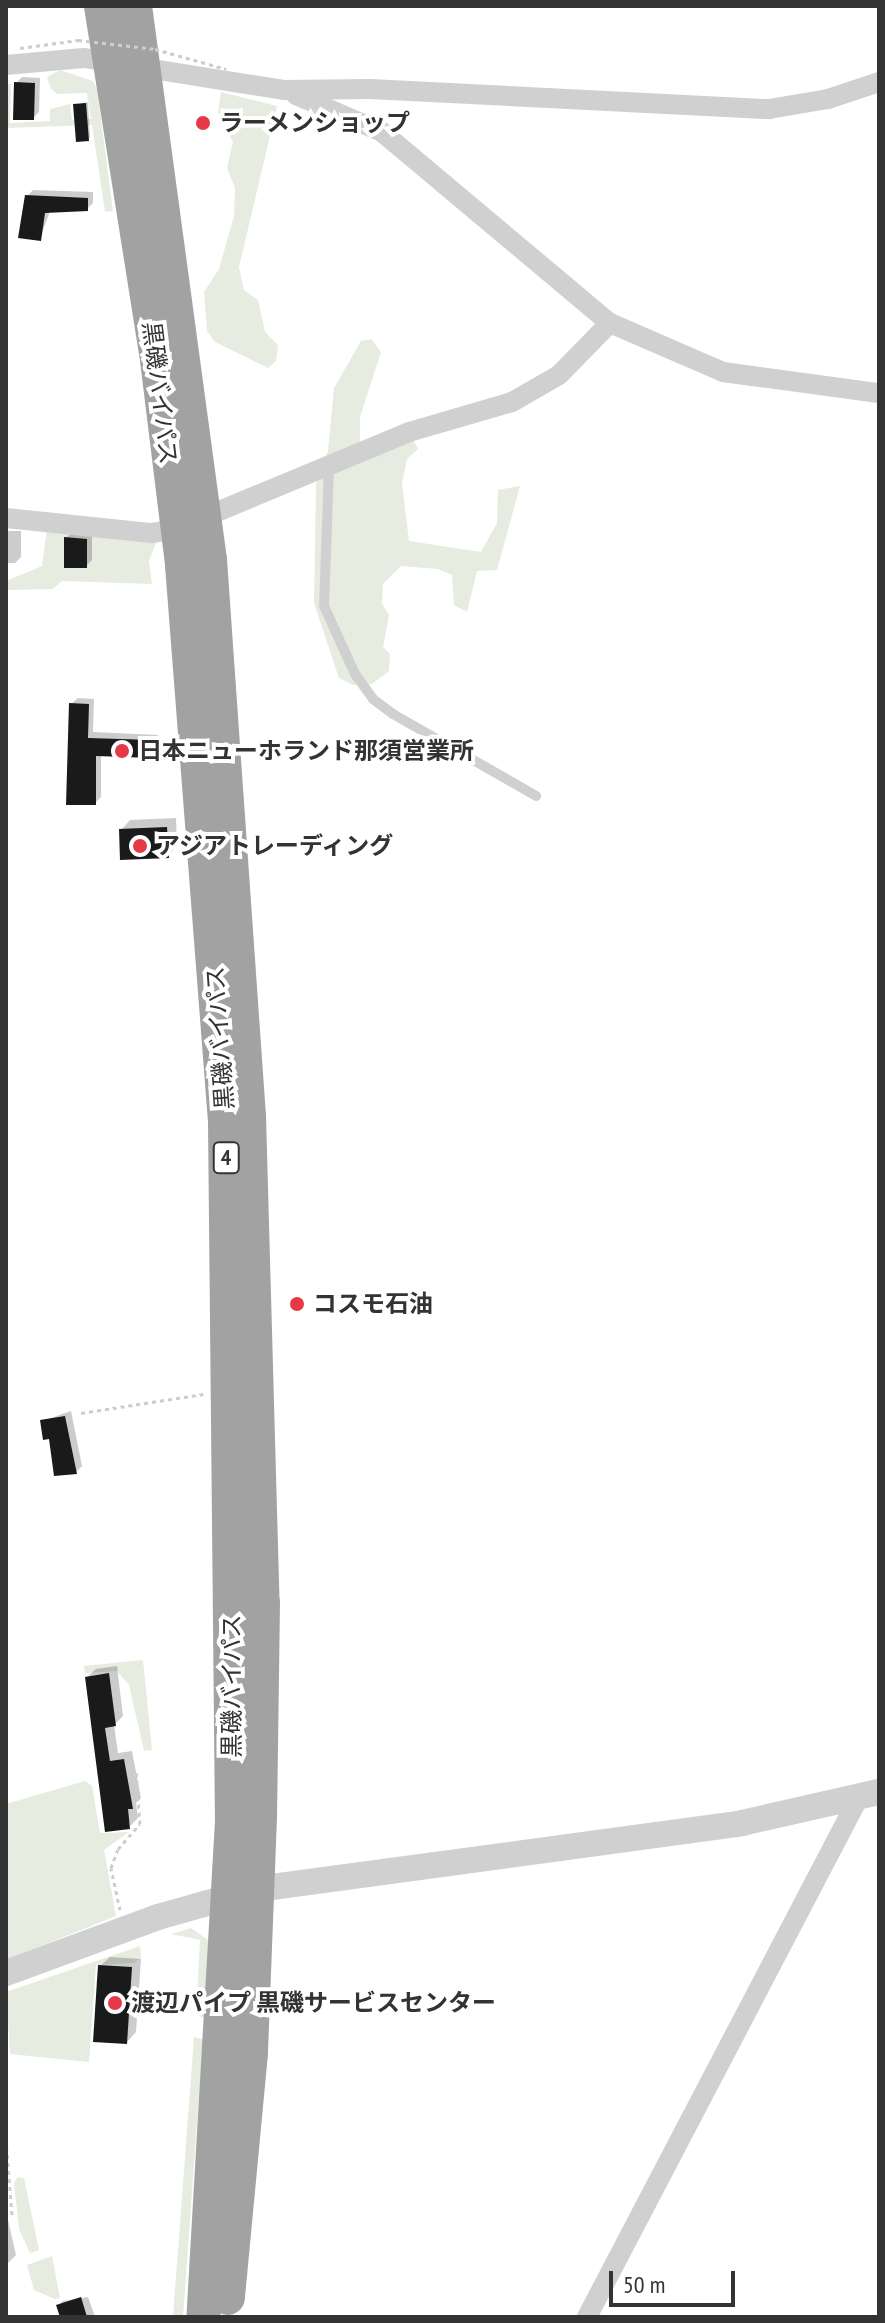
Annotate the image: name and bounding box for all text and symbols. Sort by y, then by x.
place label: ラーメンショップ [219,109,411,137]
marker: ラーメンショップ [194,114,212,132]
street label: 黒磯バイパス [137,320,183,466]
place label: 日本ニューホランド那須営業所 [138,737,474,765]
marker: 日本ニューホランド那須営業所 [113,742,131,760]
place label: アジアトレーディング [156,832,396,860]
marker: アジアトレーディング [131,837,149,855]
street label: 黒磯バイパス [201,965,239,1111]
road number: 4 [212,1140,240,1176]
place label: コスモ石油 [313,1290,433,1318]
marker: コスモ石油 [288,1295,306,1313]
street label: 黒磯バイパス [218,1614,246,1758]
place label: 渡辺パイプ 黒磯サービスセンター [131,1989,496,2017]
marker: 渡辺パイプ 黒磯サービスセンター [106,1994,124,2012]
scale bar [613,2255,739,2305]
text: 50 m [623,2269,665,2300]

